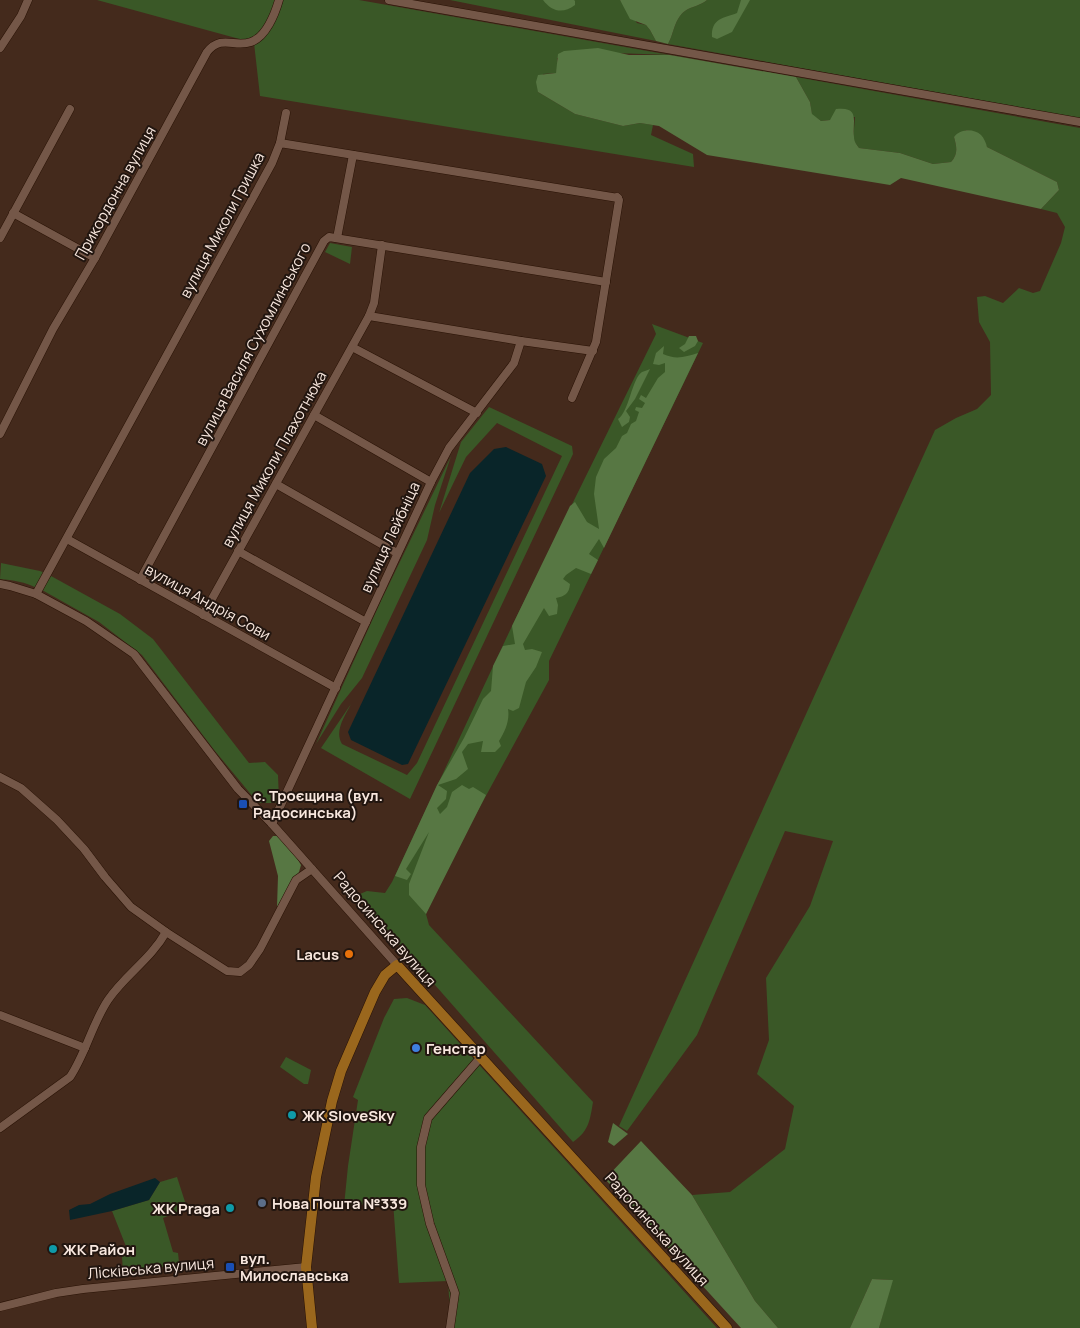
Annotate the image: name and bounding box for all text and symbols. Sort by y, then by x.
street label: Прикордонна вулиця [69,122,161,264]
street label: вулиця Миколи Гришка [175,148,269,302]
street label: вулиця Василя Сухомлинського [190,239,316,449]
street label: вулиця Миколи Плахотнюка [217,367,331,551]
street label: вулиця Лейбніца [355,478,425,596]
street label: вулиця Андрія Сови [141,559,275,645]
place label: с. Троєщина (вул. Радосинська) [253,785,383,823]
marker: с. Троєщина (вул. Радосинська) [237,798,249,810]
street label: Радосинська вулиця [329,867,441,991]
place label: Lacus [296,944,339,965]
marker: Lacus [343,948,355,960]
place label: Генстар [426,1038,486,1059]
marker: Генстар [410,1042,422,1054]
place label: ЖК SloveSky [302,1105,395,1126]
marker: ЖК SloveSky [286,1109,298,1121]
street label: Радосинська вулиця [600,1168,714,1290]
place label: Нова Пошта №339 [272,1193,407,1214]
marker: Нова Пошта №339 [256,1197,268,1209]
place label: ЖК Praga [152,1198,220,1219]
marker: ЖК Praga [224,1202,236,1214]
place label: ЖК Район [63,1239,135,1260]
marker: ЖК Район [47,1243,59,1255]
place label: вул. Милославська [240,1248,349,1286]
street label: Лісківська вулиця [87,1252,215,1284]
marker: вул. Милославська [224,1261,236,1273]

